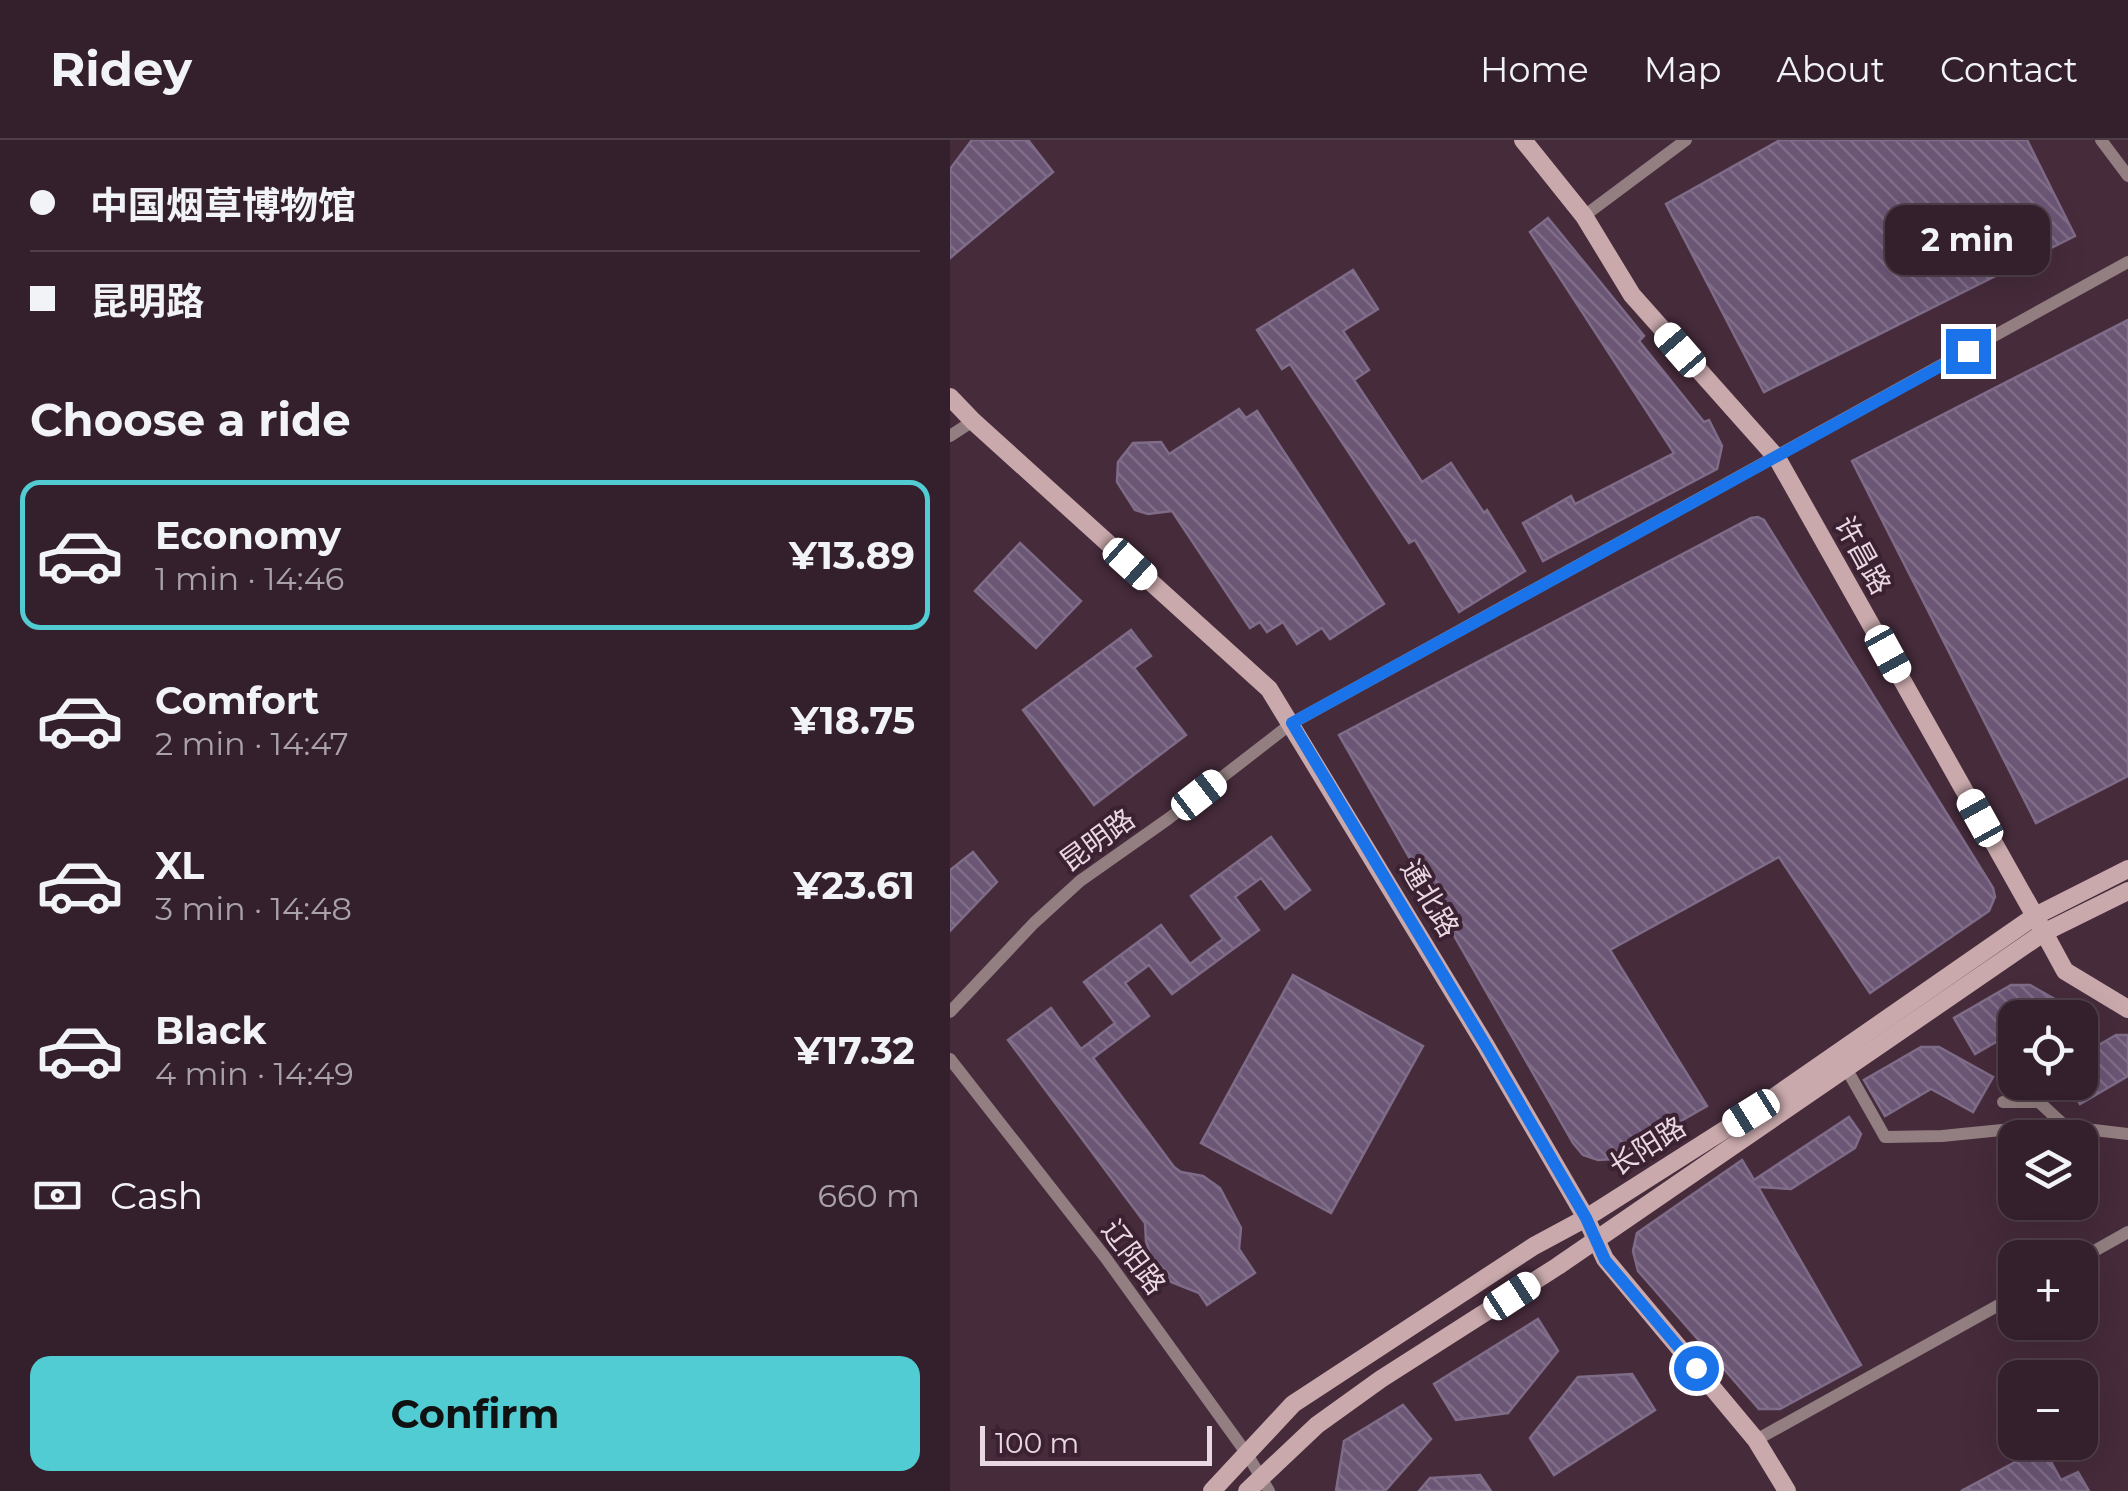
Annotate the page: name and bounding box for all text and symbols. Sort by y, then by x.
text: Ridey [50,40,192,98]
text: Home [1480,48,1589,91]
text: Map [1644,48,1722,91]
text: About [1777,48,1885,91]
text: Contact [1940,48,2078,91]
text: 中国烟草博物馆 [90,182,356,229]
callout: 2 min [1886,206,2050,276]
text: 2 min [1921,220,2014,259]
text: 昆明路 [90,278,204,325]
car [1649,318,1711,382]
route end [1946,329,1991,374]
text: Choose a ride [30,392,351,447]
icon: car [35,510,125,600]
street label: 许昌路 [1828,510,1898,600]
text: Economy [155,512,341,559]
text: ¥13.89 [789,532,915,579]
car [1098,533,1162,595]
text: 1 min · 14:46 [155,559,344,598]
car [1860,620,1916,688]
icon: car [35,675,125,765]
text: Comfort [155,677,319,724]
text: ¥18.75 [791,697,915,744]
text: 2 min · 14:47 [155,724,349,763]
car [1166,765,1232,825]
car [1952,784,2008,852]
street label: 昆明路 [1053,802,1141,878]
icon: car [35,840,125,930]
text: XL [155,842,204,889]
street label: 通北路 [1394,853,1466,943]
text: ¥23.61 [794,862,915,909]
text: 3 min · 14:48 [155,889,352,928]
map controls [1998,1000,2098,1460]
button: locate [1998,1000,2098,1100]
icon: car [35,1005,125,1095]
text: Black [155,1007,266,1054]
text: ¥17.32 [794,1027,915,1074]
text: 4 min · 14:49 [155,1054,354,1093]
car [1718,1084,1784,1142]
street label: 长阳路 [1602,1109,1692,1183]
button: layers [1998,1120,2098,1220]
icon: cash [30,1168,85,1223]
text: Cash [110,1172,203,1219]
text: 660 m [818,1176,920,1215]
street label: 辽阳路 [1095,1213,1173,1301]
button: + [1998,1240,2098,1340]
car [1479,1267,1545,1325]
route start [1674,1346,1719,1391]
button: Confirm [30,1356,920,1471]
button: − [1998,1360,2098,1460]
scale bar [980,1421,1212,1466]
text: 100 m [995,1426,1079,1460]

